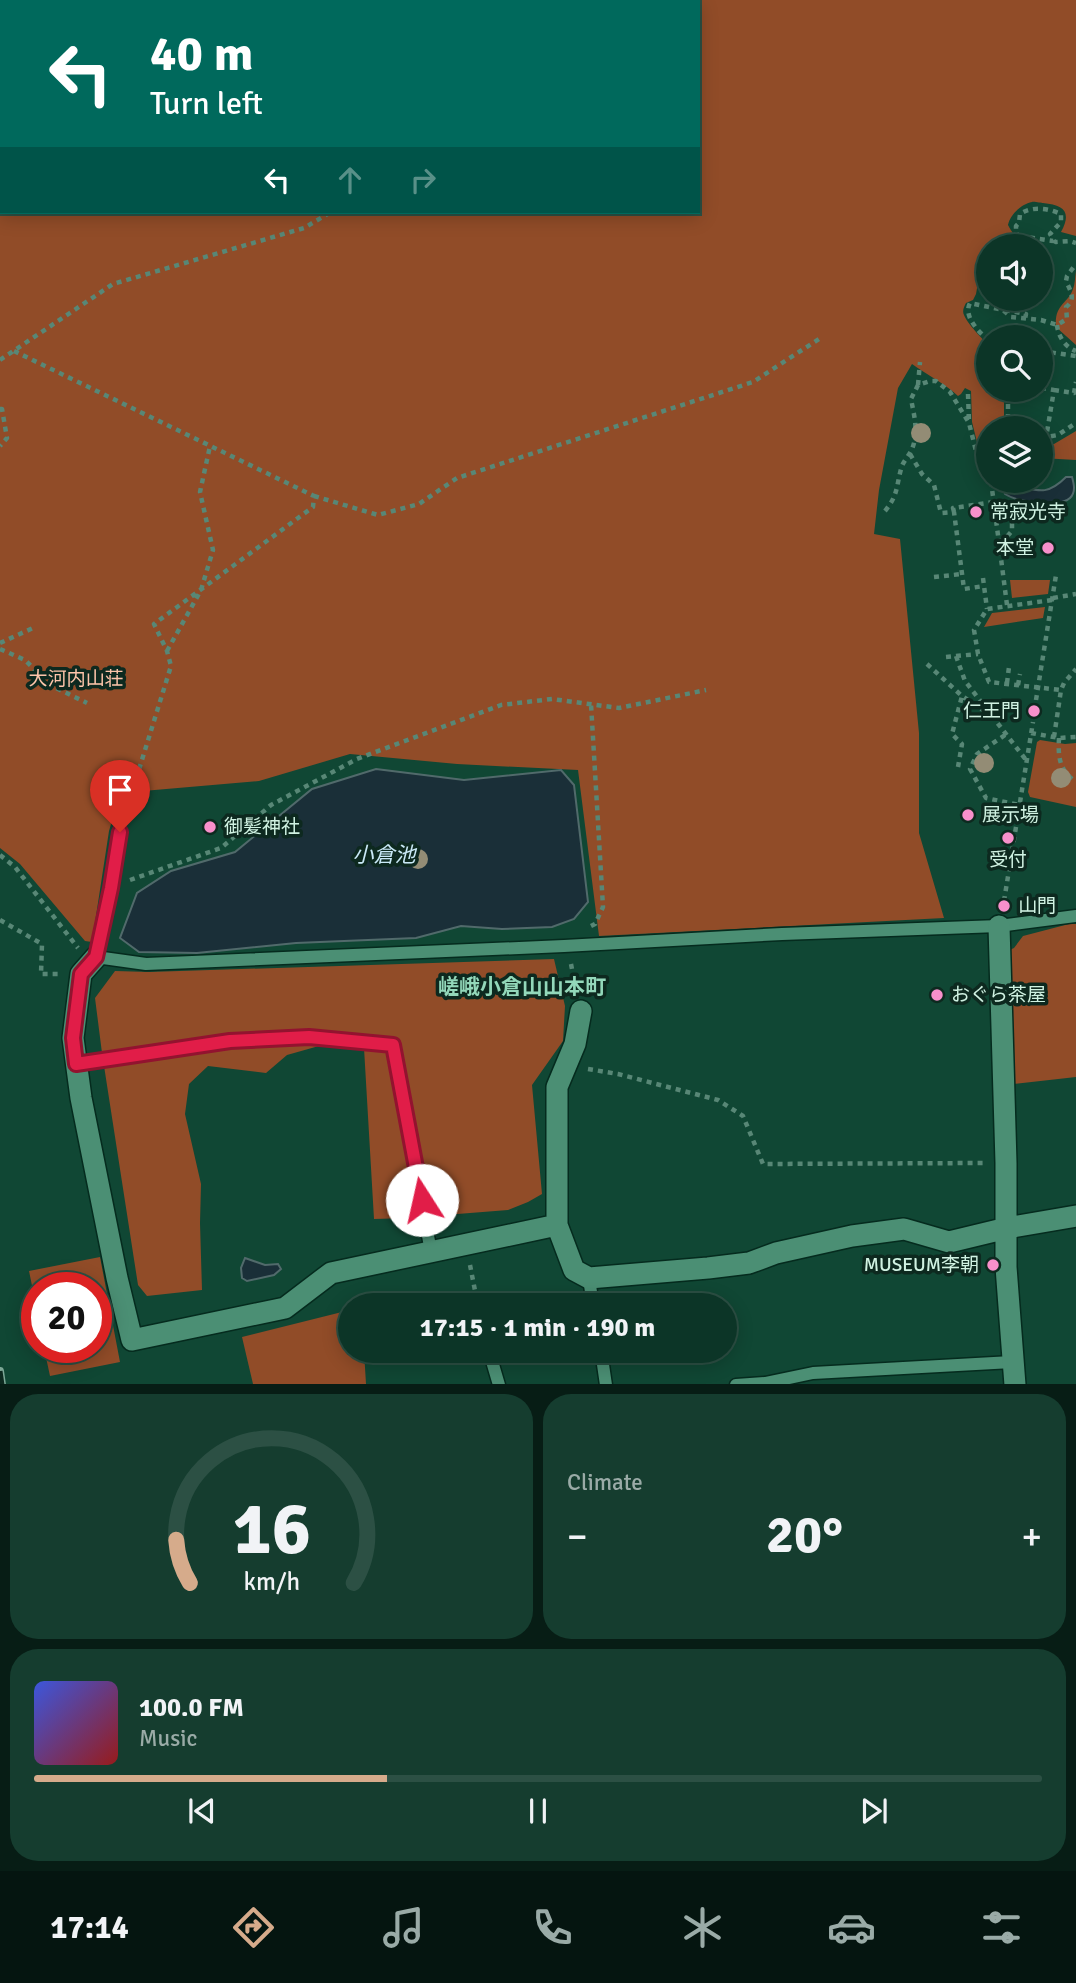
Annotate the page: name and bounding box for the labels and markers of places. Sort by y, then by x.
place label: 常寂光寺 [990,500,1066,524]
marker: 常寂光寺 [968,504,984,520]
place label: 本堂 [996,536,1034,560]
marker: 本堂 [1040,540,1056,556]
place label: 仁王門 [963,699,1020,723]
marker: 仁王門 [1026,703,1042,719]
pin [90,760,150,832]
place label: 展示場 [982,803,1039,827]
marker: 展示場 [960,807,976,823]
place label: 御髪神社 [224,815,300,839]
marker: 御髪神社 [202,819,218,835]
marker: 受付 [1000,830,1016,846]
place label: 受付 [989,848,1027,872]
place label: 山門 [1018,894,1056,918]
marker: 山門 [996,898,1012,914]
place label: おぐら茶屋 [951,983,1046,1007]
marker: おぐら茶屋 [929,987,945,1003]
place label: MUSEUM李朝 [864,1253,979,1277]
marker: MUSEUM李朝 [985,1257,1001,1273]

